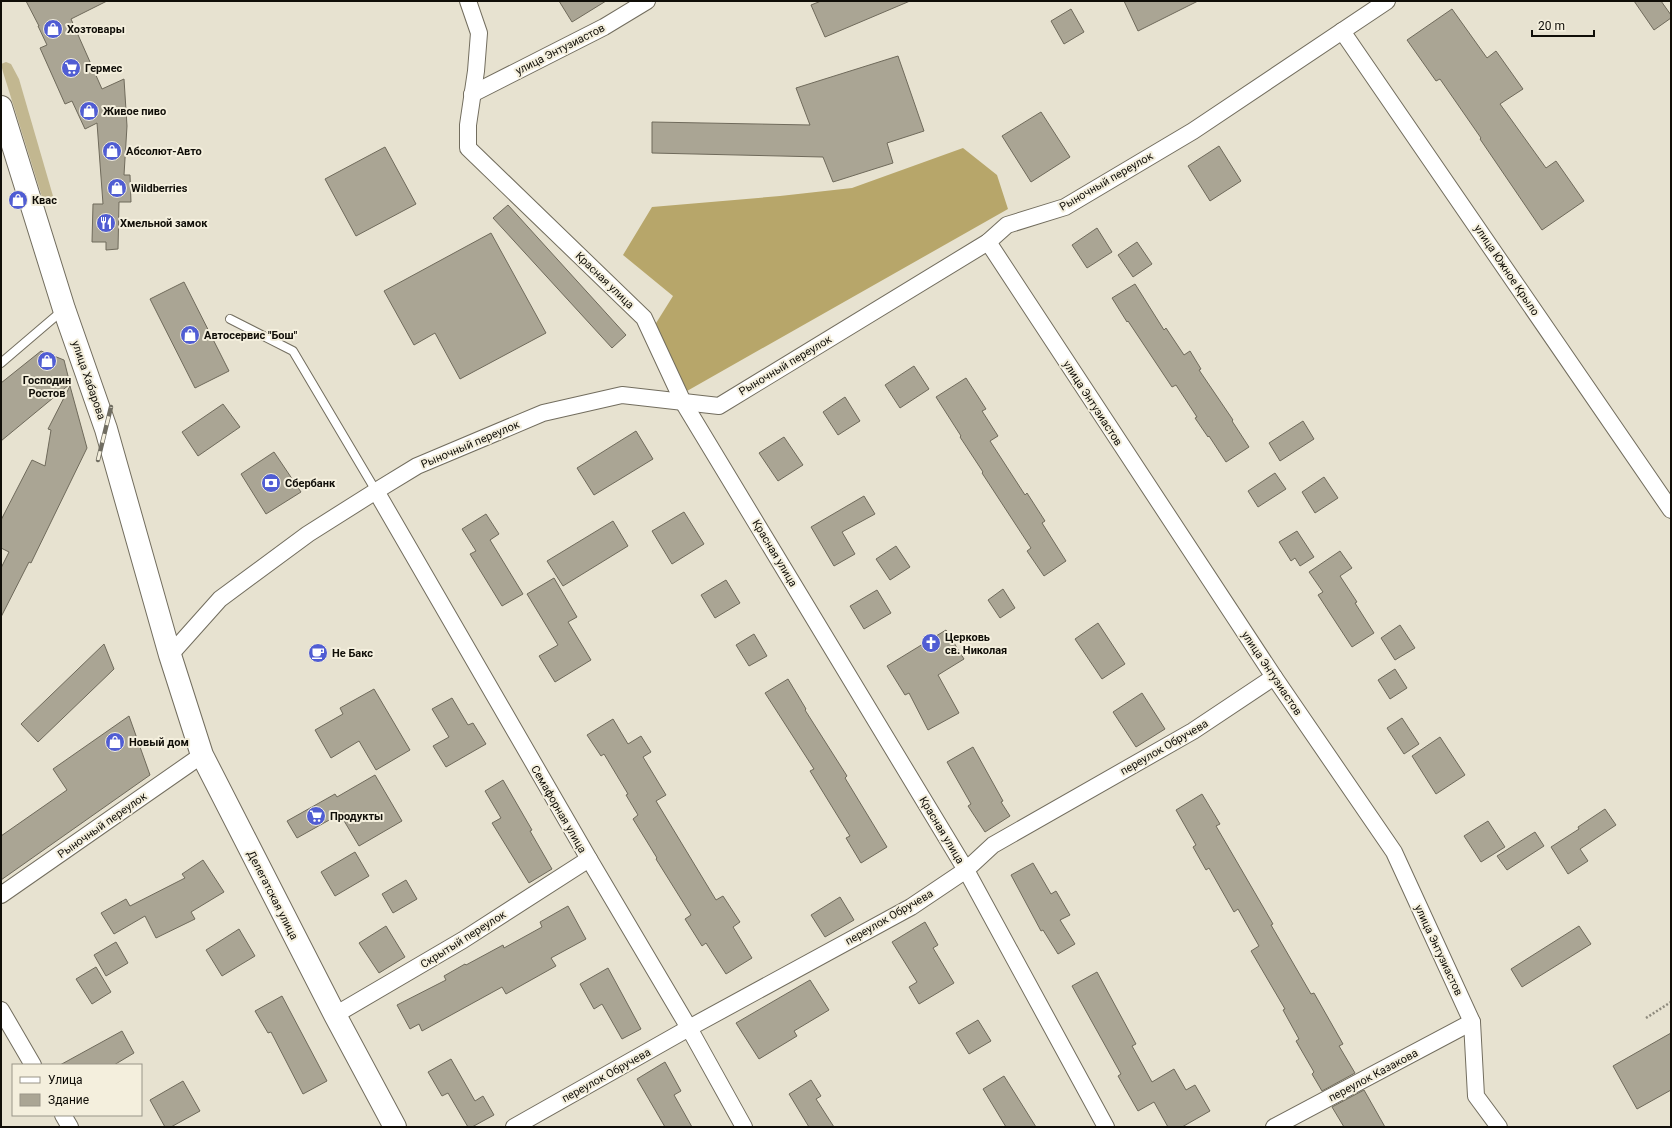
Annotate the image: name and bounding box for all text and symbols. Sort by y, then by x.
scale bar [1532,12,1594,38]
shop icon: Хозтовары [42,18,64,40]
text: 20 m [1538,19,1565,33]
street label: улица Энтузиастов [513,21,607,78]
place label: Хозтовары [67,23,125,36]
supermarket icon: Гермес [60,57,82,79]
place label: Гермес [85,62,123,75]
shop icon: Живое пиво [78,100,100,122]
place label: Живое пиво [103,105,166,118]
shop icon: Абсолют-Авто [101,140,123,162]
place label: Абсолют-Авто [126,145,202,158]
street label: Рыночный переулок [1057,149,1155,213]
shop icon: Wildberries [106,177,128,199]
place label: Wildberries [131,182,188,195]
shop icon: Квас [7,189,29,211]
place label: Квас [32,194,57,207]
restaurant icon: Хмельной замок [95,212,117,234]
place label: Хмельной замок [120,217,208,230]
street label: улица Южное Крыло [1471,222,1542,318]
street label: Красная улица [573,249,637,311]
shop icon: Автосервис "Бош" [179,324,201,346]
place label: Автосервис "Бош" [204,329,298,342]
street label: Рыночный переулок [737,333,834,398]
street label: улица Хабарова [69,339,108,421]
shop icon: Господин Ростов [36,350,58,372]
street label: улица Энтузиастов [1060,358,1125,448]
place label: Господин Ростов [23,374,71,400]
street label: Рыночный переулок [419,418,521,471]
bank icon: Сбербанк [260,472,282,494]
place label: Сбербанк [285,477,336,490]
street label: Красная улица [749,517,800,589]
street label: улица Энтузиастов [1239,629,1305,718]
place label: Церковь св. Николая [945,631,1007,657]
church icon: Церковь св. Николая [920,632,942,654]
cafe icon: Не Бакс [307,642,329,664]
place label: Не Бакс [332,647,373,660]
street label: переулок Обручева [1118,717,1211,778]
shop icon: Новый дом [104,731,126,753]
place label: Новый дом [129,736,189,749]
street label: Семафорная улица [528,763,589,855]
street label: Рыночный переулок [55,790,149,861]
street label: Красная улица [916,794,967,866]
supermarket icon: Продукты [305,805,327,827]
place label: Продукты [330,810,383,823]
street label: Делегатская улица [244,848,301,942]
street label: переулок Обручева [843,887,936,948]
street label: улица Энтузиастов [1412,903,1465,998]
street label: Скрытый переулок [418,908,508,971]
street label: переулок Обручева [560,1046,653,1105]
street label: переулок Казакова [1326,1046,1420,1105]
legend [12,1064,142,1116]
text: Улица [48,1073,83,1087]
text: Здание [48,1093,89,1107]

